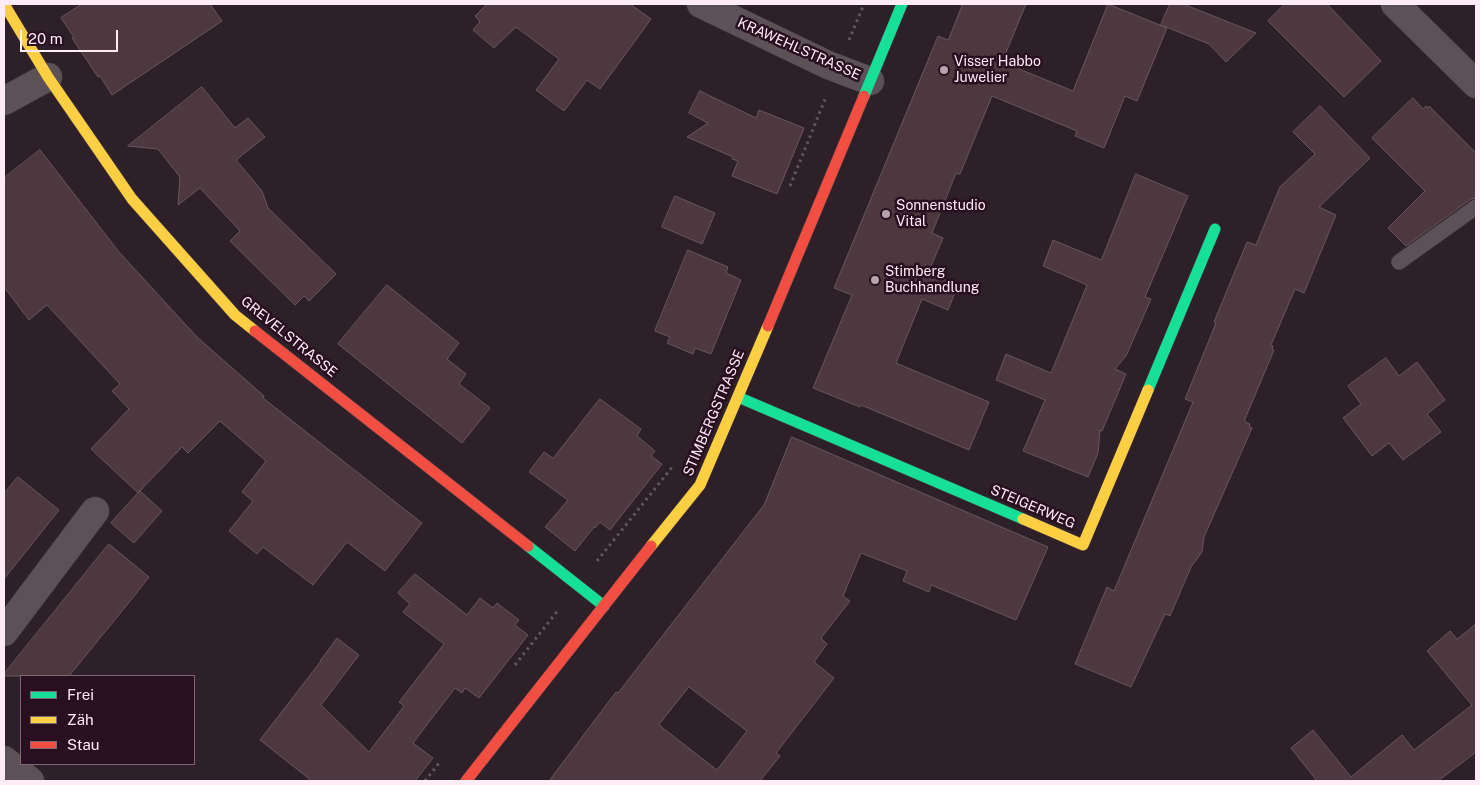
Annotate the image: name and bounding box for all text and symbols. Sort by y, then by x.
street label: KRAWEHLSTRASSE [735,14,863,84]
scale bar [22,20,120,52]
text: 20 m [28,30,63,47]
place label: Visser Habbo Juwelier [954,54,1041,86]
marker: Visser Habbo Juwelier [938,64,950,76]
place label: Sonnenstudio Vital [896,198,986,230]
marker: Sonnenstudio Vital [880,208,892,220]
place label: Stimberg Buchhandlung [885,264,979,296]
marker: Stimberg Buchhandlung [869,274,881,286]
street label: GREVELSTRASSE [237,293,341,381]
street label: STIMBERGSTRASSE [680,347,748,479]
street label: STEIGERWEG [988,482,1078,532]
legend [20,675,195,765]
text: Frei [67,686,94,703]
text: Zäh [67,711,94,728]
text: Stau [67,736,100,753]

